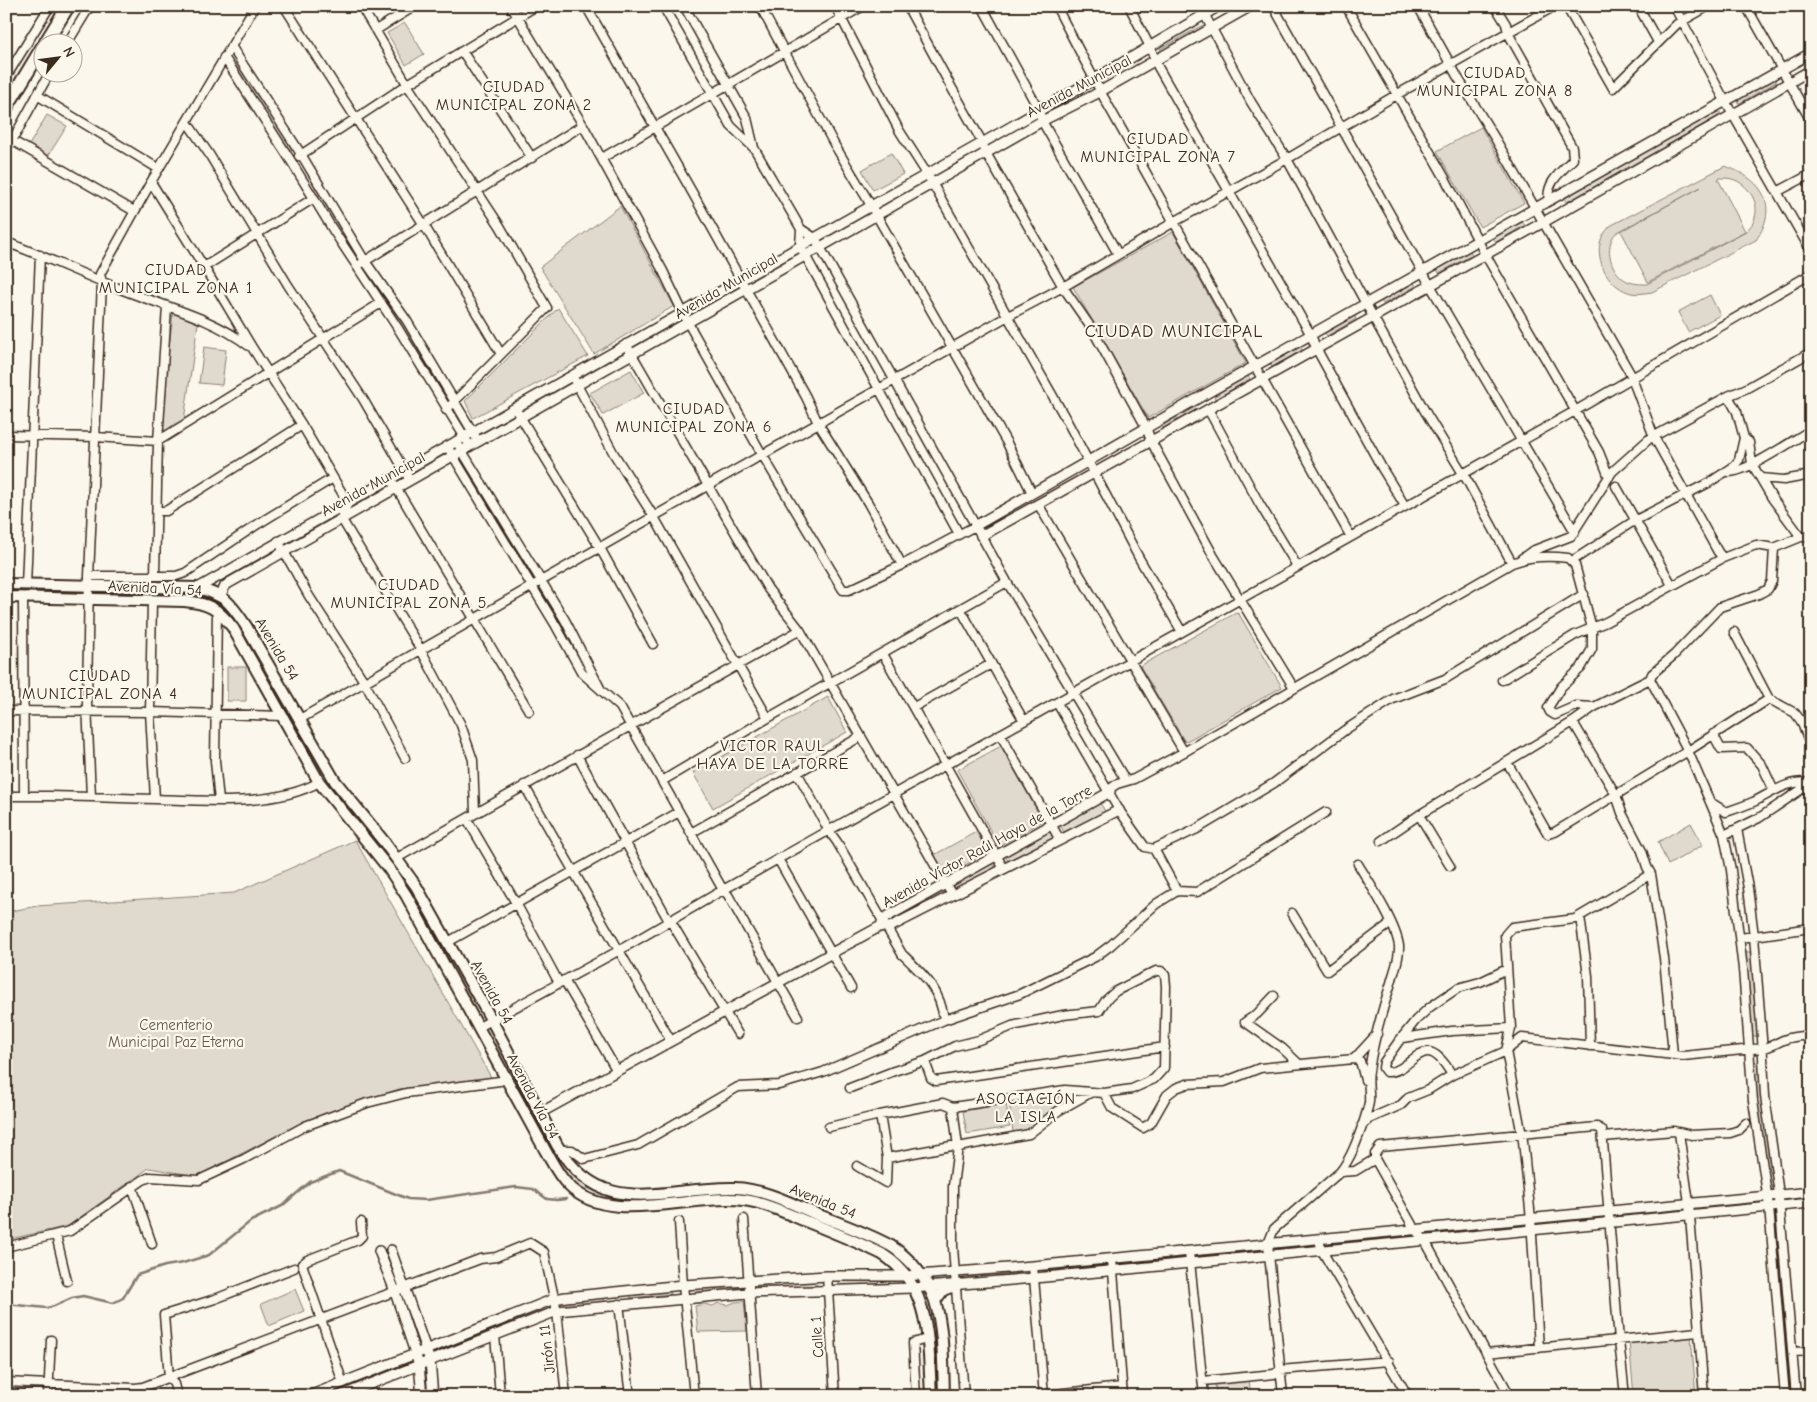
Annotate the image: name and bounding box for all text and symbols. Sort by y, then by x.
north arrow [32,32,82,82]
text: N [59,44,79,60]
street label: Avenida Municipal [1023,51,1135,121]
district label: CIUDAD MUNICIPAL ZONA 8 [1417,64,1573,100]
district label: CIUDAD MUNICIPAL ZONA 2 [436,78,592,114]
district label: CIUDAD MUNICIPAL ZONA 7 [1080,130,1236,166]
street label: Avenida Municipal [671,249,781,323]
district label: CIUDAD MUNICIPAL ZONA 1 [99,261,253,297]
district label: CIUDAD MUNICIPAL [1085,321,1263,342]
district label: CIUDAD MUNICIPAL ZONA 6 [616,400,772,436]
street label: Avenida Municipal [318,448,428,520]
district label: CIUDAD MUNICIPAL ZONA 5 [331,576,487,612]
street label: Avenida Vía 54 [107,577,203,599]
street label: Avenida 54 [251,614,303,684]
district label: CIUDAD MUNICIPAL ZONA 4 [22,667,178,703]
district label: VICTOR RAUL HAYA DE LA TORRE [697,737,849,773]
street label: Avenida Víctor Raúl Haya de la Torre [879,781,1095,911]
street label: Avenida 54 [467,957,517,1027]
park label: Cementerio Municipal Paz Eterna [108,1016,244,1051]
street label: Avenida Vía 54 [503,1050,563,1142]
district label: ASOCIACIÓN LA ISLA [976,1089,1076,1126]
street label: Avenida 54 [787,1180,859,1222]
street label: Calle 1 [807,1315,827,1359]
street label: Jirón 11 [535,1324,559,1374]

